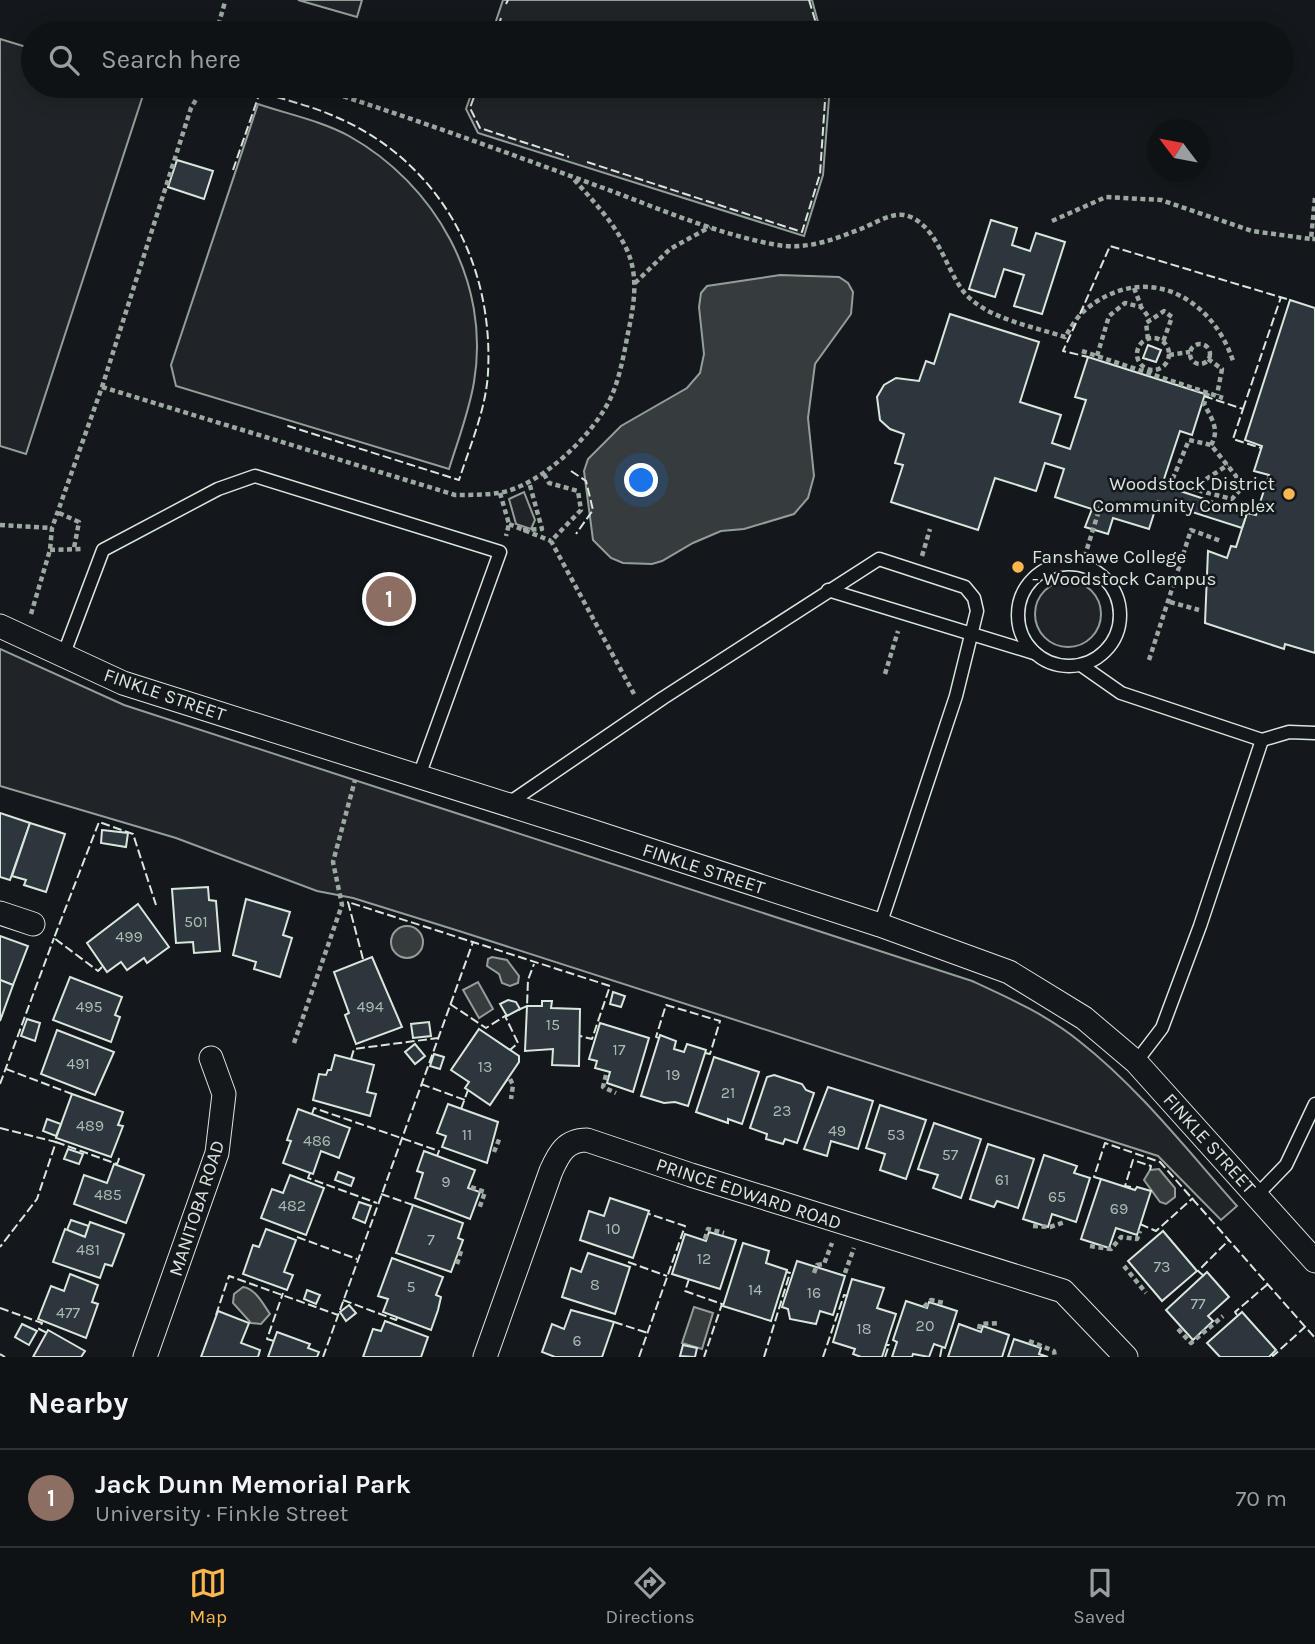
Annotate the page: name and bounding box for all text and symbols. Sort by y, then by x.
search box [21,21,1294,98]
icon: search [45,41,83,79]
text: Search here [101,44,241,75]
north arrow [1147,119,1210,182]
your location [624,463,658,497]
place label: Woodstock District Community Complex [1093,473,1275,517]
marker: Woodstock District Community Complex [1281,486,1297,502]
place label: Fanshawe College - Woodstock Campus [1032,546,1217,590]
marker: Fanshawe College - Woodstock Campus [1010,559,1026,575]
pin: 1 [366,573,412,625]
street label: FINKLE STREET [101,664,229,726]
street label: FINKLE STREET [640,839,768,899]
house number: 501 [184,912,208,931]
house number: 499 [115,927,143,946]
house number: 495 [75,997,103,1016]
house number: 494 [356,997,384,1016]
house number: 15 [546,1015,560,1034]
house number: 17 [613,1040,626,1059]
house number: 491 [66,1054,90,1073]
house number: 13 [478,1057,492,1076]
house number: 19 [666,1065,680,1084]
house number: 21 [721,1083,735,1102]
street label: FINKLE STREET [1158,1089,1260,1199]
house number: 23 [773,1101,791,1120]
house number: 489 [76,1116,104,1135]
house number: 49 [828,1121,846,1140]
house number: 11 [462,1125,472,1144]
house number: 53 [887,1125,905,1144]
house number: 486 [303,1131,331,1150]
street label: MANITOBA ROAD [165,1138,229,1279]
house number: 57 [942,1145,959,1164]
street label: PRINCE EDWARD ROAD [653,1154,844,1234]
house number: 61 [995,1170,1009,1189]
house number: 9 [441,1172,451,1191]
house number: 485 [94,1185,122,1204]
house number: 65 [1048,1187,1066,1206]
house number: 482 [278,1196,306,1215]
house number: 69 [1110,1199,1128,1218]
house number: 10 [606,1219,620,1238]
house number: 7 [427,1230,435,1249]
house number: 481 [76,1240,100,1259]
house number: 12 [697,1249,711,1268]
house number: 73 [1154,1257,1170,1276]
house number: 8 [590,1275,600,1294]
house number: 5 [406,1277,416,1296]
house number: 14 [748,1280,762,1299]
house number: 16 [807,1283,821,1302]
house number: 77 [1190,1294,1206,1313]
house number: 477 [56,1303,80,1322]
house number: 20 [916,1316,934,1335]
house number: 18 [856,1319,872,1338]
house number: 6 [572,1331,582,1350]
text: Nearby [28,1385,128,1421]
text: Jack Dunn Memorial Park [95,1469,411,1500]
text: 1 [47,1485,55,1512]
text: 70 m [1236,1485,1287,1512]
text: University · Finkle Street [95,1500,348,1527]
tab: Map [189,1564,227,1628]
tab: Directions [606,1564,695,1628]
tab: Saved [1073,1564,1126,1628]

